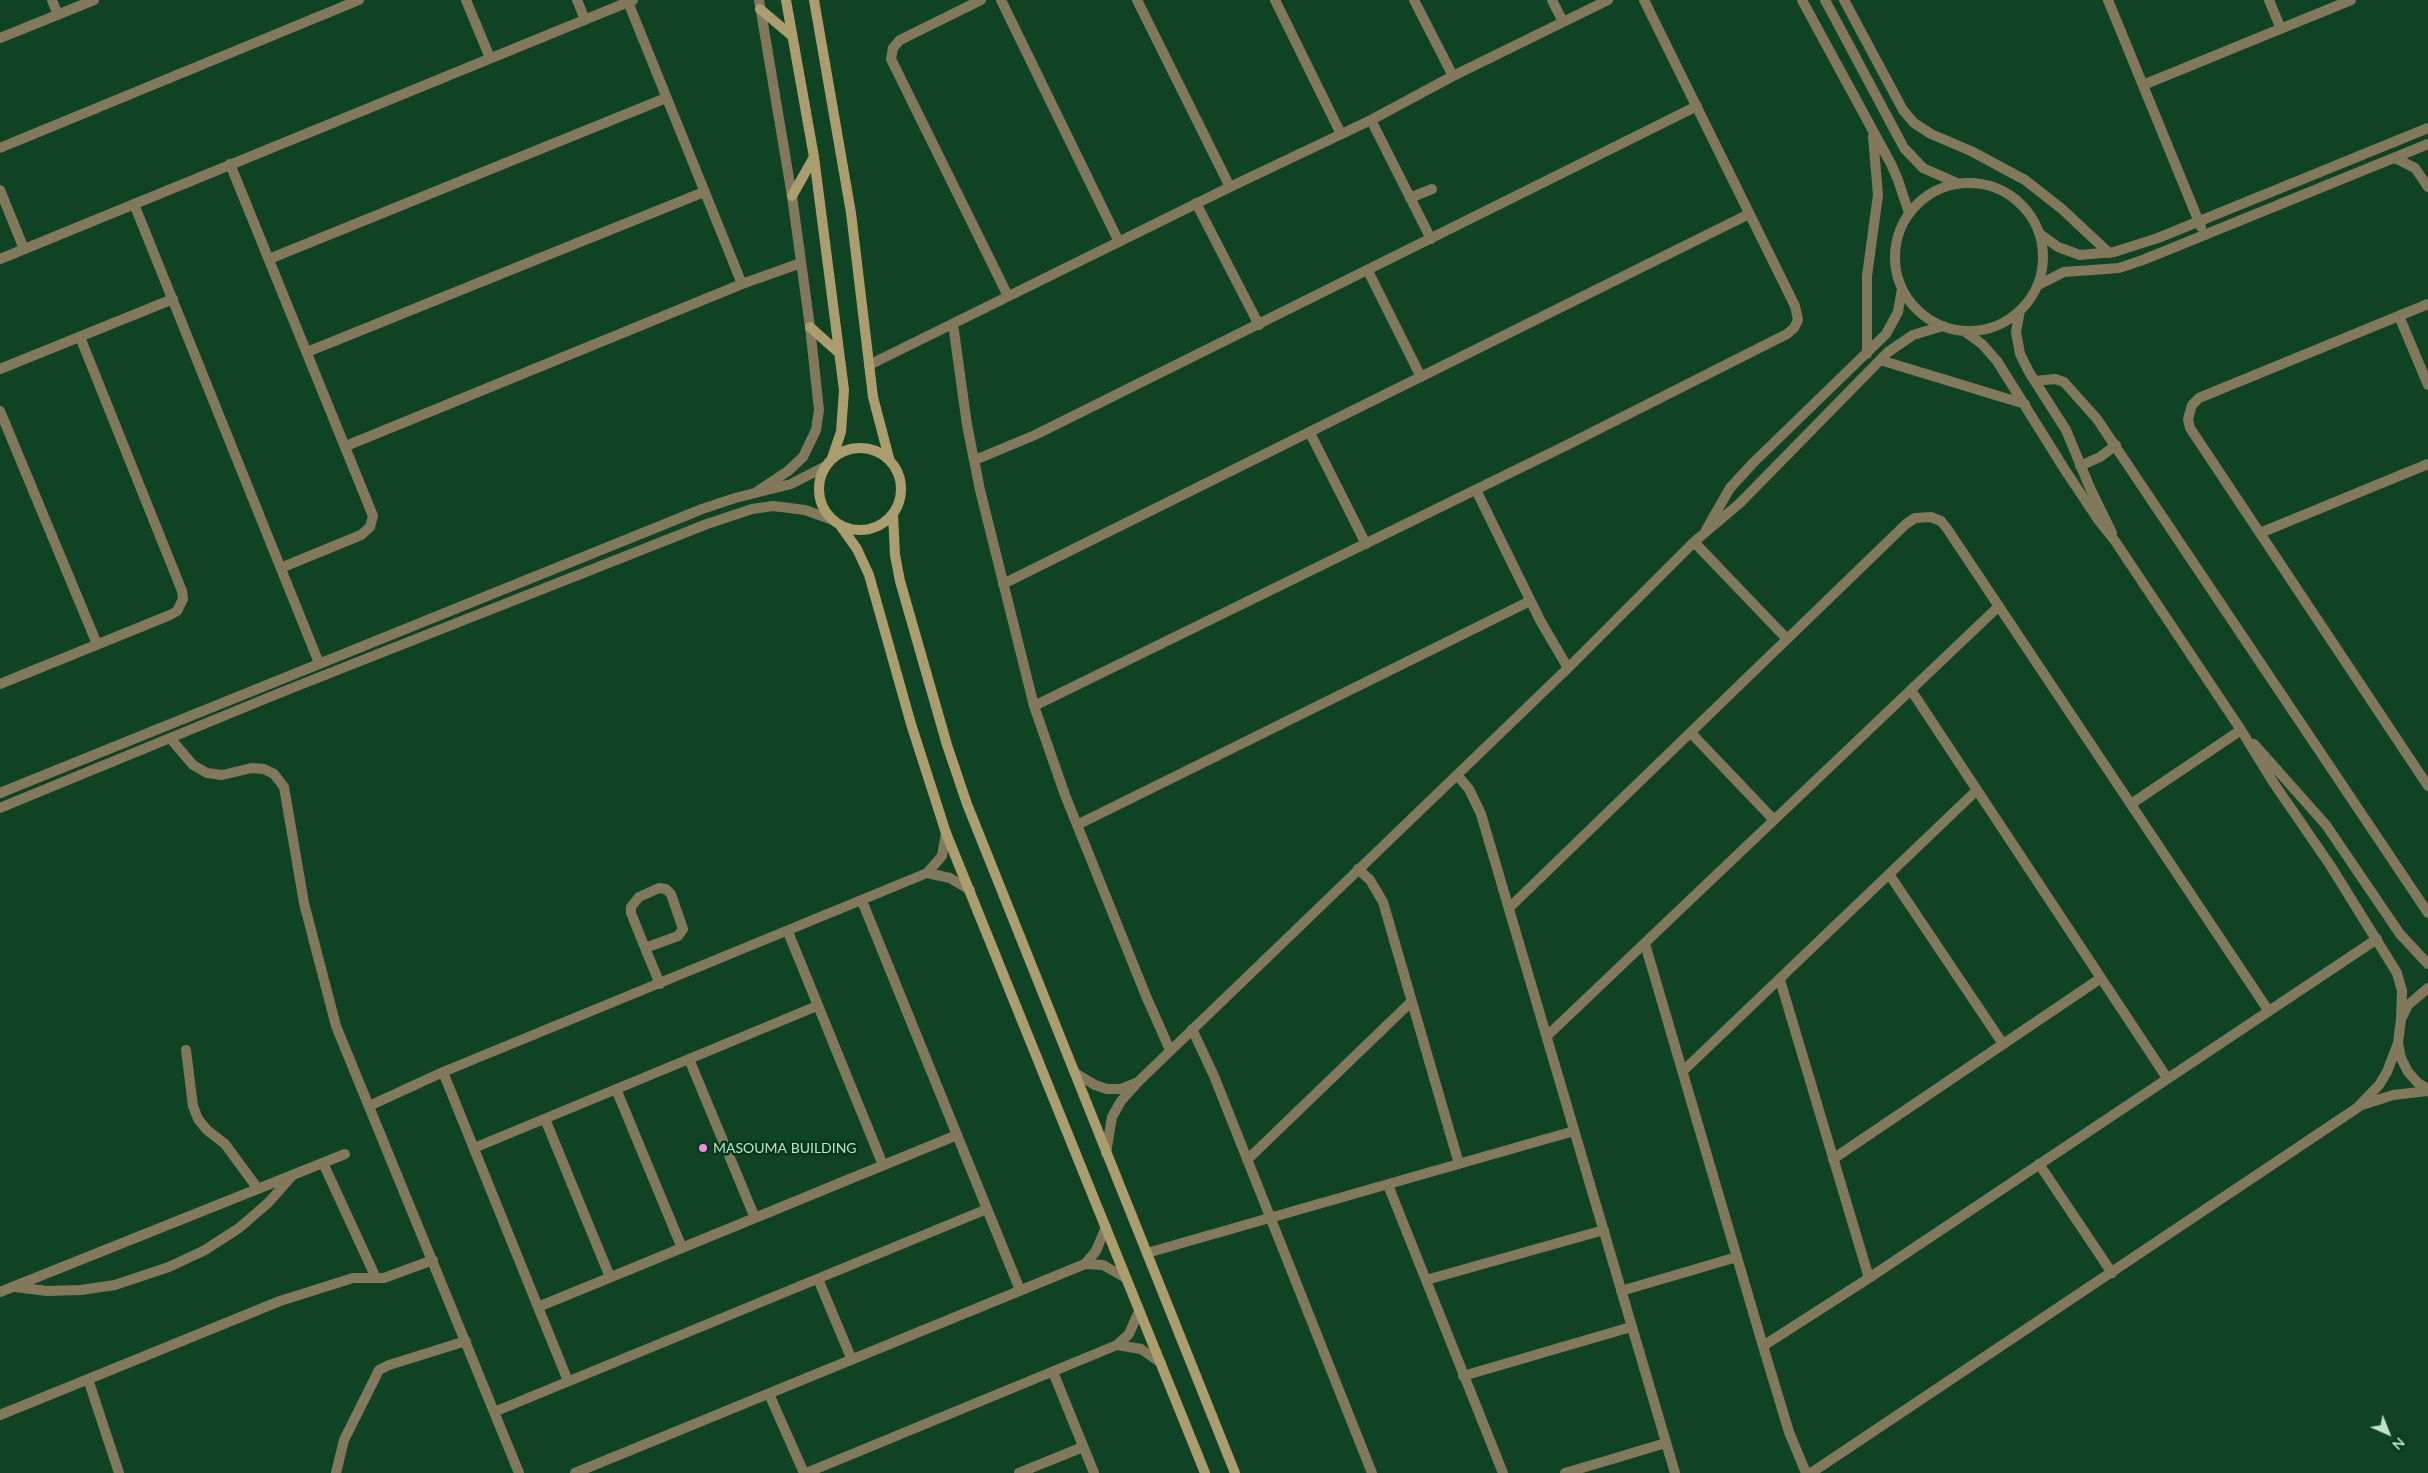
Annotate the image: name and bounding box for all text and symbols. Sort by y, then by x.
place label: MASOUMA BUILDING [713,1140,857,1156]
marker: MASOUMA BUILDING [697,1142,709,1154]
north arrow [2363,1408,2413,1458]
text: N [2389,1434,2409,1454]

